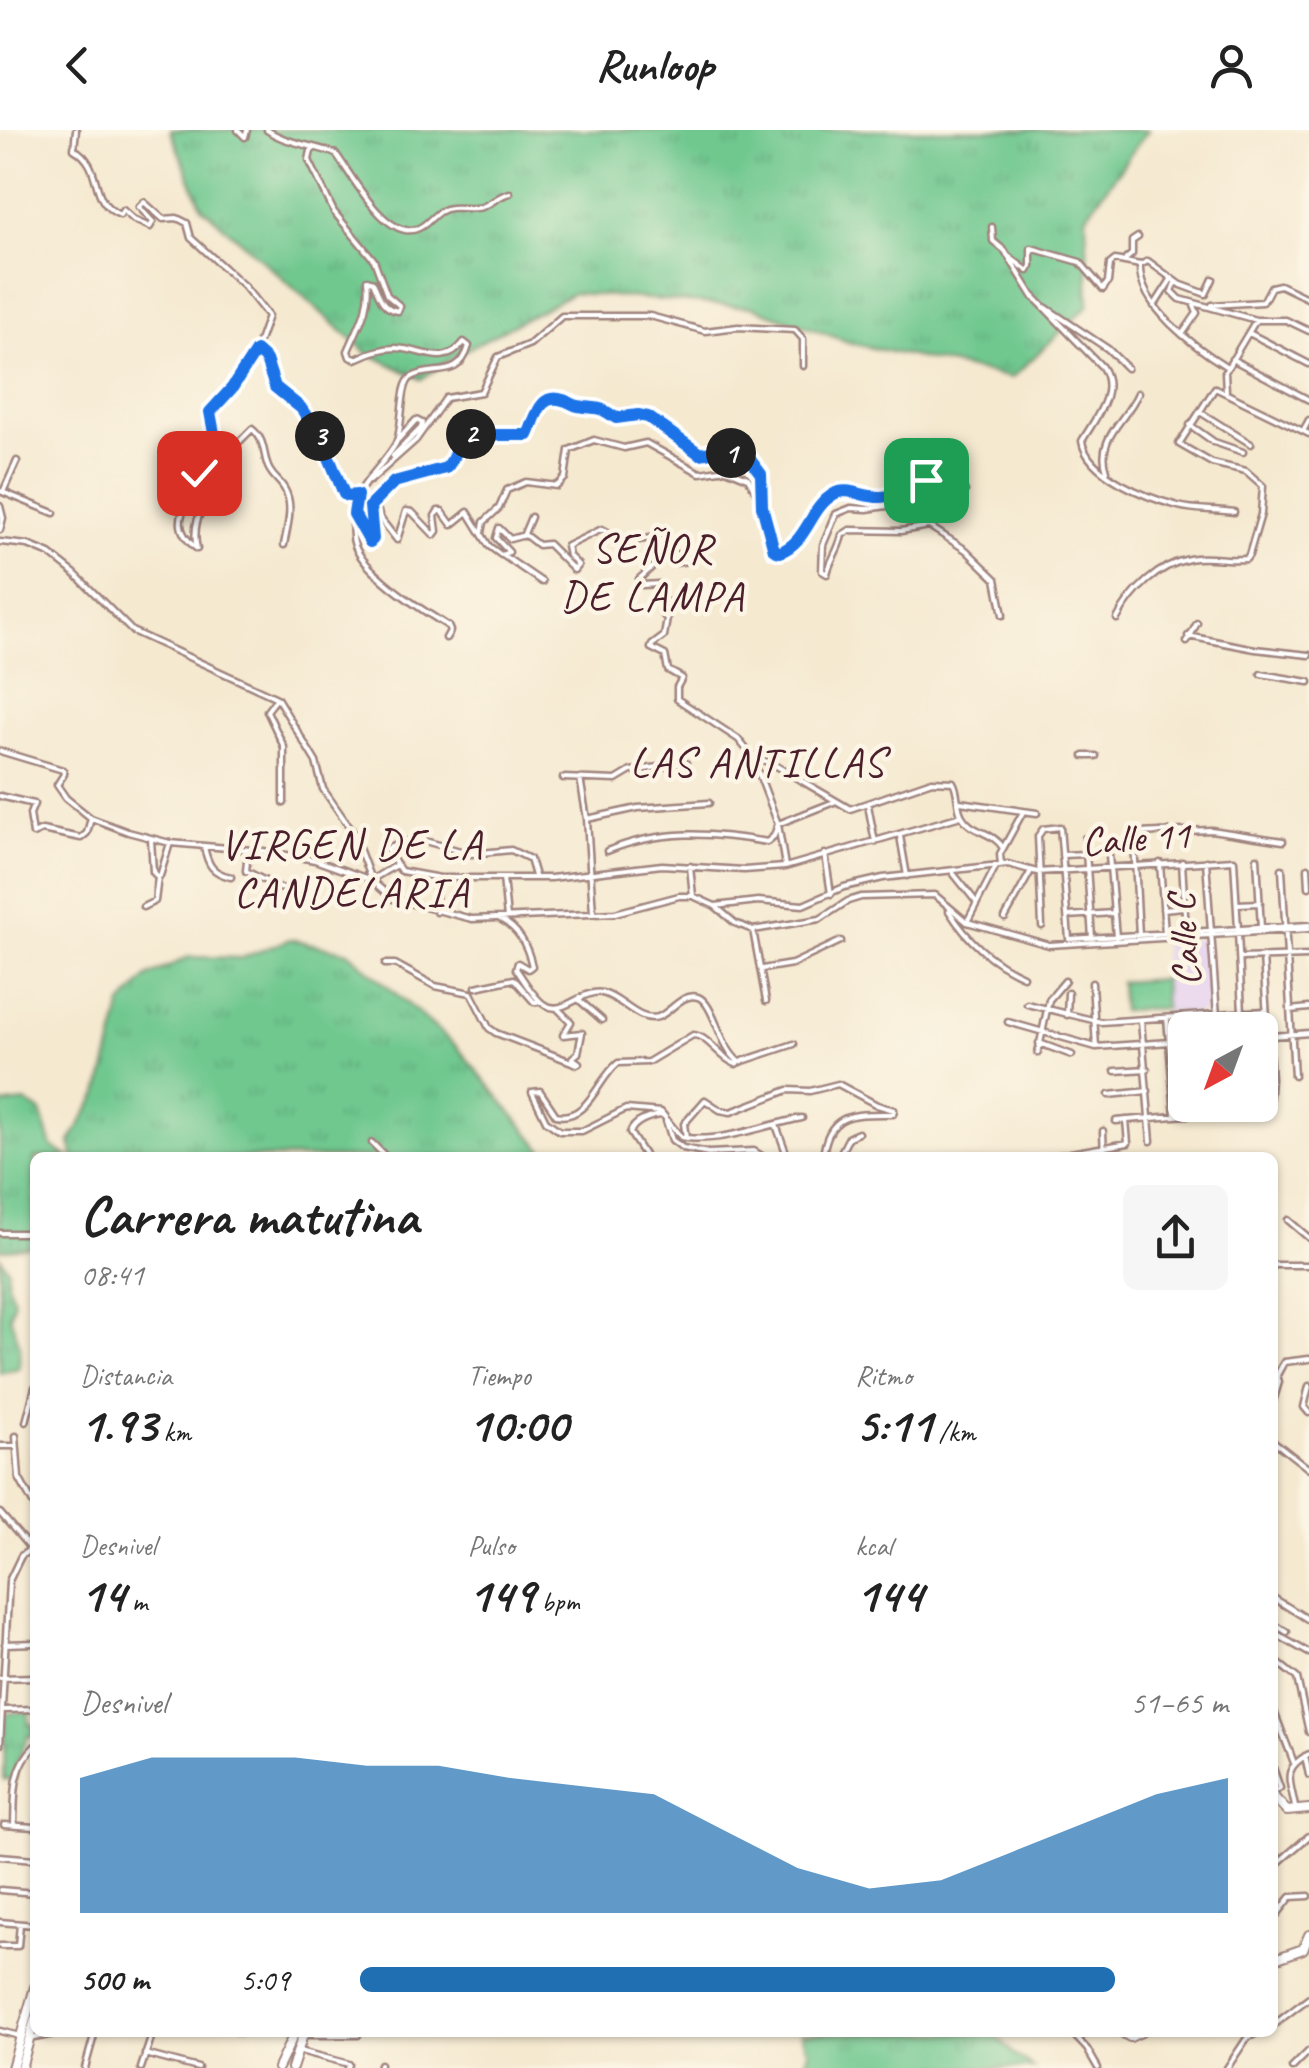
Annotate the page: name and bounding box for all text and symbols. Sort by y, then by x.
text: Runloop [595,37,714,94]
icon: back [50,38,105,93]
icon: person [1204,38,1259,93]
pin: 2 [446,409,496,459]
pin: 3 [295,411,345,461]
text: 2 [465,416,477,451]
text: 3 [314,418,326,453]
pin: 1 [706,428,756,478]
pin [157,431,242,516]
text: 1 [725,435,737,470]
pin [884,438,969,523]
icon: check [172,446,227,501]
icon: arrive [899,453,954,508]
district label: SEÑOR DE LAMPA [561,522,745,623]
district label: LAS ANTILLAS [630,736,891,789]
street label: Calle 11 [1080,809,1194,867]
district label: VIRGEN DE LA CANDELARIA [220,818,484,919]
street label: Calle C [1156,888,1212,988]
north arrow [1168,1012,1278,1122]
map controls [1168,1012,1278,1122]
text: Carrera matutina [80,1181,418,1251]
button: share [1123,1185,1228,1290]
text: 08:41 [80,1254,144,1295]
text: Distancia [80,1358,172,1393]
text: Tiempo [468,1358,531,1393]
text: Ritmo [855,1358,912,1393]
text: 1.93 [80,1393,157,1456]
text: 10:00 [468,1393,568,1456]
text: 5:11 [855,1393,932,1456]
text: km [157,1414,191,1449]
text: /km [932,1414,975,1449]
text: Desnivel [80,1528,156,1563]
text: Pulso [468,1528,515,1563]
text: kcal [855,1528,892,1563]
text: 14 [80,1563,125,1626]
text: 149 [468,1563,535,1626]
text: 144 [855,1563,923,1626]
text: m [125,1584,147,1619]
text: bpm [535,1584,580,1619]
text: Desnivel [80,1682,167,1723]
text: 51–65 m [1130,1682,1228,1723]
text: 500 m [80,1959,149,2000]
text: 5:09 [240,1959,290,2000]

